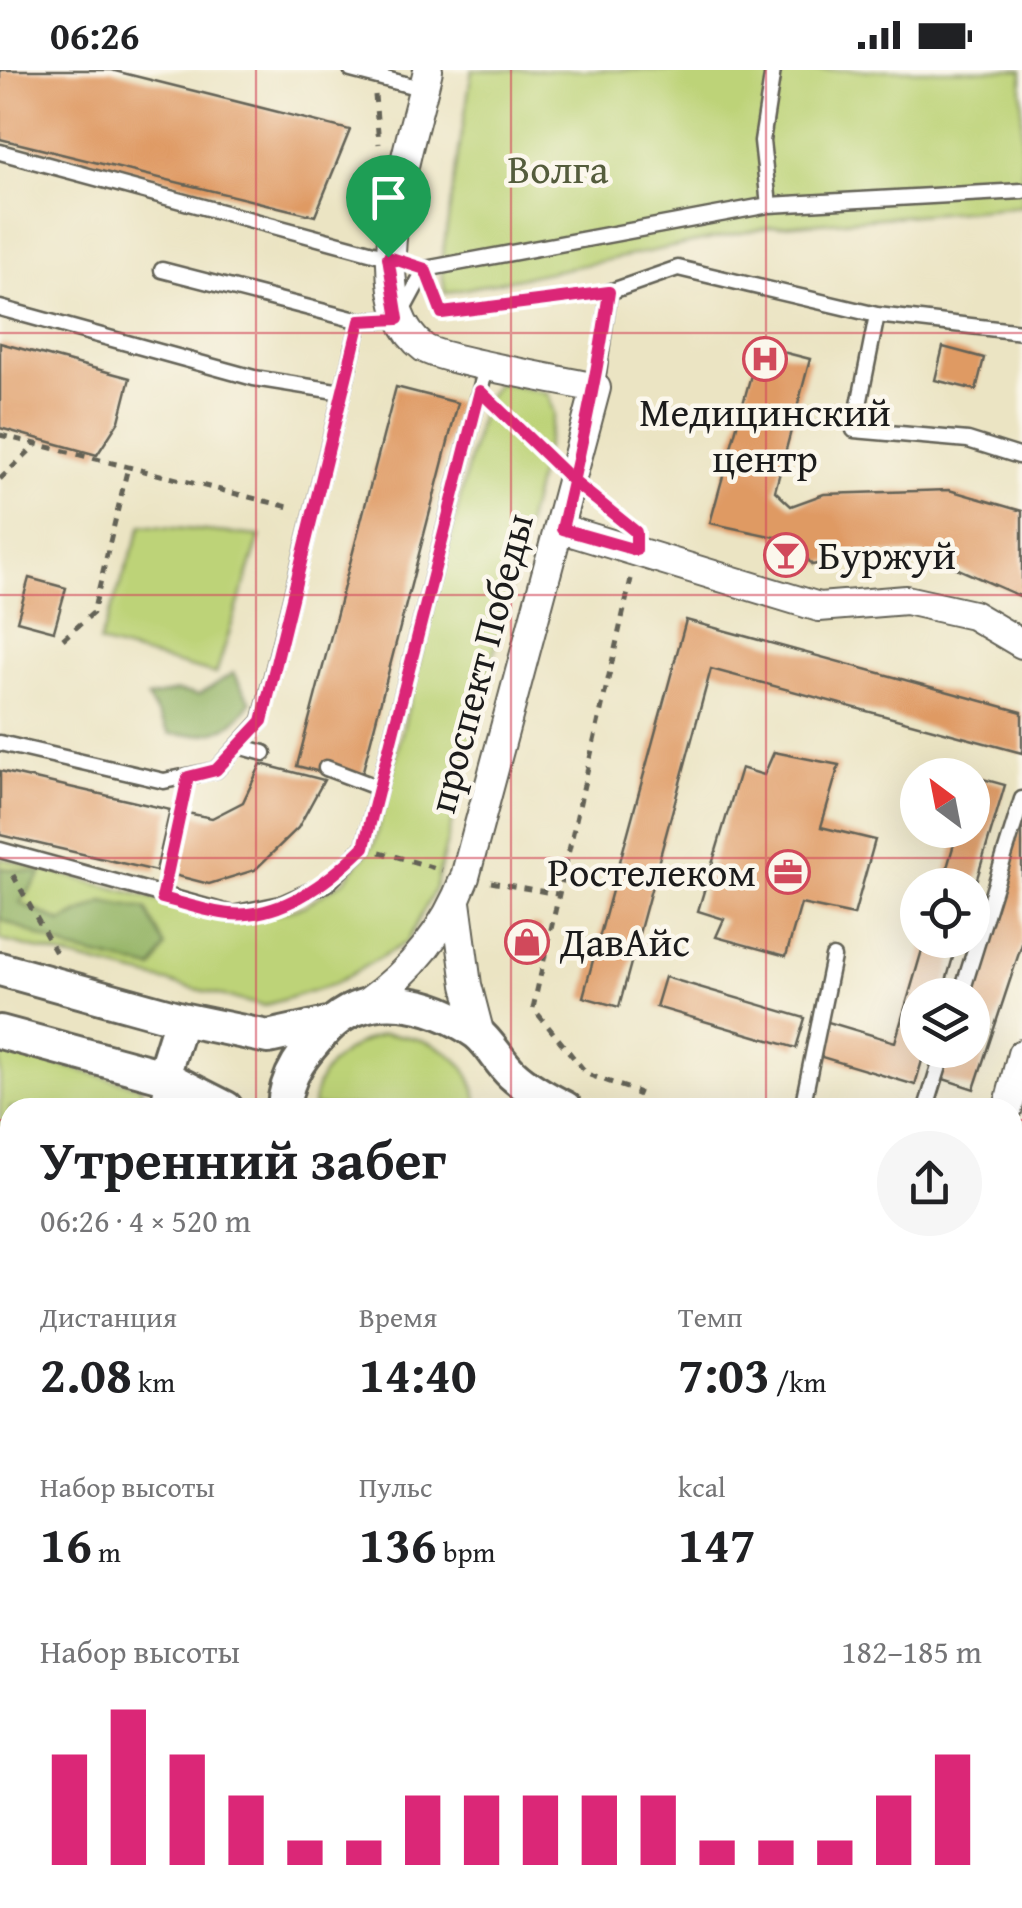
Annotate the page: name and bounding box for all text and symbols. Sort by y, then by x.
text: 06:26 [50,7,140,63]
park label: Волга [507,139,609,198]
pin [346,155,431,258]
icon: arrive [361,170,416,225]
hospital icon: Медицинский центр [742,336,788,382]
place label: Медицинский центр [639,382,891,487]
street label: проспект Победы [411,507,548,819]
place label: Буржуй [818,525,956,584]
bar icon: Буржуй [763,532,809,578]
north arrow [900,758,990,848]
map controls [900,758,990,1068]
place label: Ростелеком [548,842,756,901]
office icon: Ростелеком [765,849,811,895]
button: locate [900,868,990,958]
place label: ДавАйс [559,912,690,971]
shop icon: ДавАйс [504,919,550,965]
button: layers [900,978,990,1068]
text: Утренний забег [40,1119,446,1199]
button: share [877,1131,982,1236]
text: 06:26 · 4 × 520 m [40,1197,251,1244]
text: Дистанция [40,1296,177,1337]
text: Время [359,1296,437,1337]
text: Темп [678,1296,743,1337]
text: 2.08 [40,1337,132,1410]
text: 14:40 [359,1337,477,1410]
text: 7:03 [678,1337,770,1410]
text: km [132,1361,175,1402]
text: /km [770,1361,826,1402]
text: Набор высоты [40,1466,215,1507]
text: Пульс [359,1466,432,1507]
text: kcal [678,1466,726,1507]
text: 16 [40,1507,92,1580]
text: 136 [359,1507,437,1580]
text: 147 [678,1507,756,1580]
text: m [92,1531,121,1572]
text: bpm [437,1531,495,1572]
text: Набор высоты [40,1628,240,1675]
text: 182–185 m [841,1628,982,1675]

